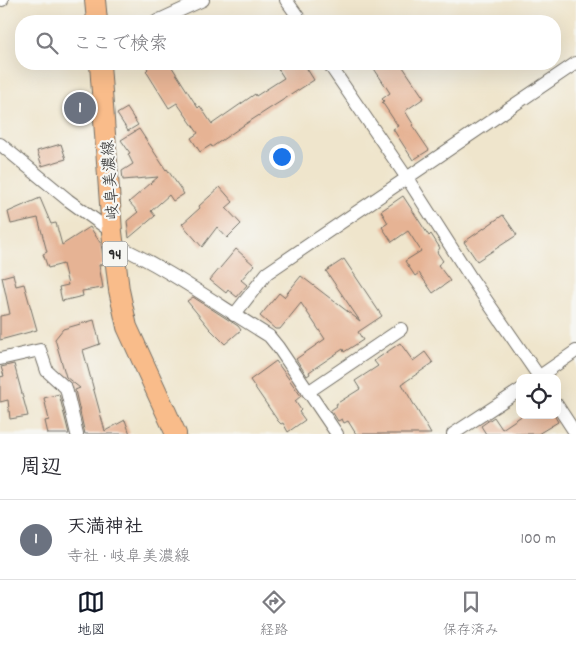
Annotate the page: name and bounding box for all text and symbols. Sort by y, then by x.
search box [15,15,561,70]
icon: search [33,29,61,57]
text: ここで検索 [73,32,168,59]
pin: 1 [64,89,96,127]
street label: 岐阜美濃線 [97,139,126,221]
your location [269,144,295,170]
road number: 94 [102,242,128,266]
map controls [516,374,561,419]
button: locate [516,374,561,419]
text: 周辺 [20,454,62,484]
text: 天満神社 [67,515,143,542]
text: 1 [34,528,38,551]
text: 100 m [520,528,556,551]
text: 寺社 · 岐阜美濃線 [67,546,190,569]
tab: 地図 [77,588,105,641]
tab: 経路 [260,588,288,641]
tab: 保存済み [443,588,499,641]

